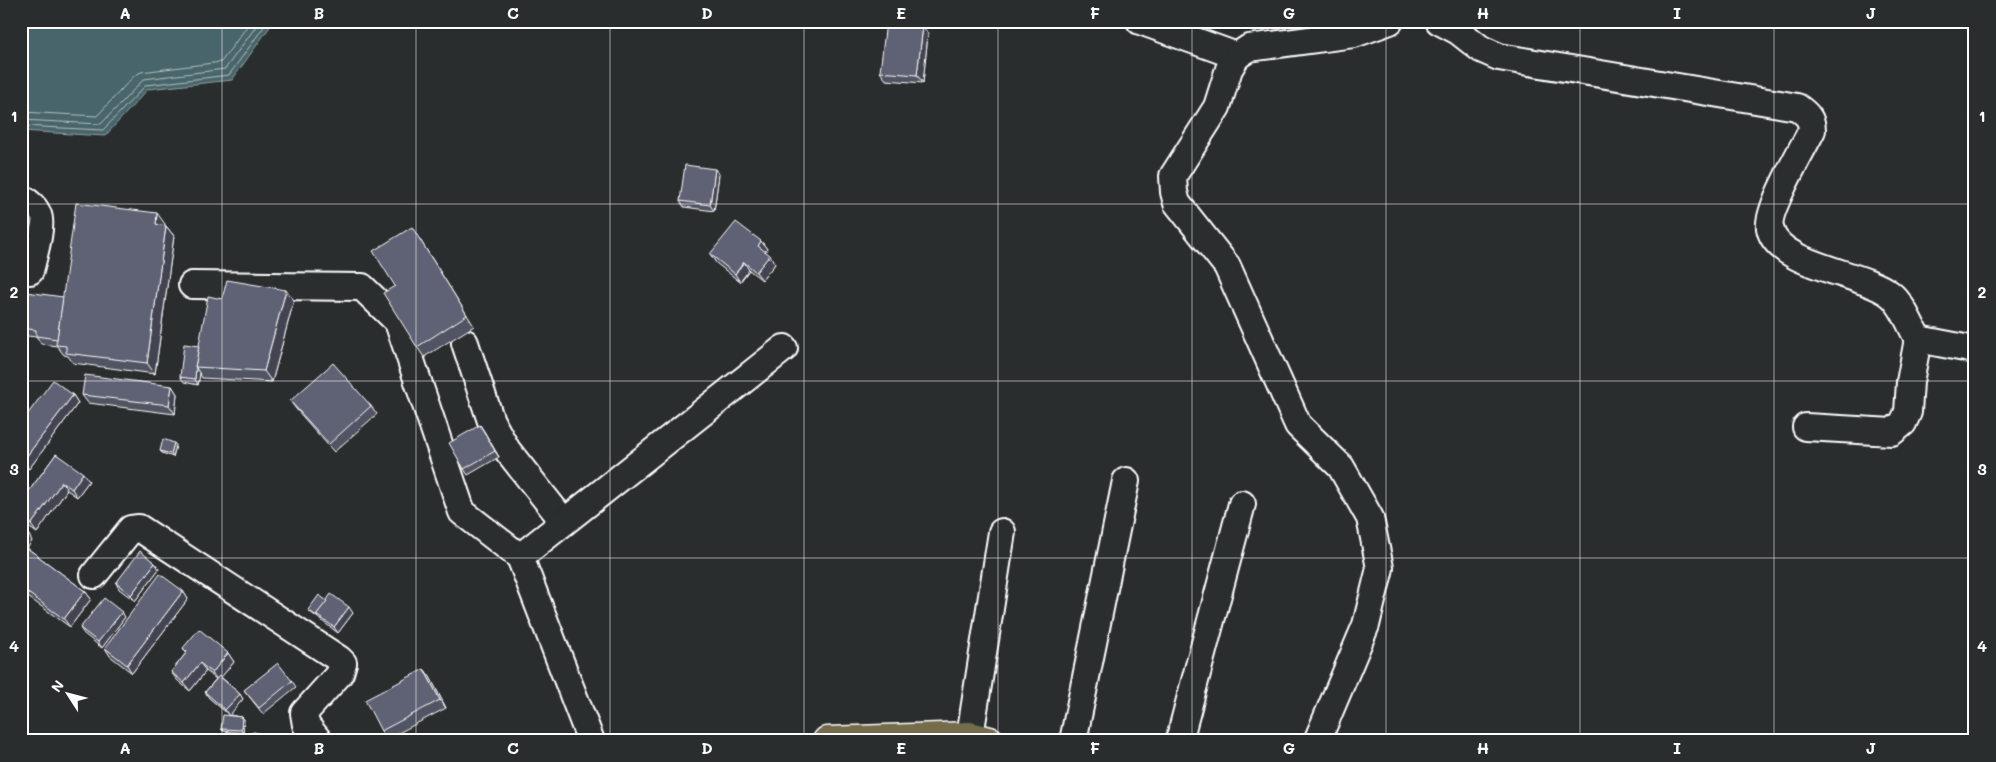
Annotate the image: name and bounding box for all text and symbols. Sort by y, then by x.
text: A [119,2,131,23]
text: B [314,2,324,23]
text: C [507,2,519,23]
text: D [701,2,713,23]
text: E [896,2,906,23]
text: F [1090,2,1100,23]
text: G [1283,2,1295,23]
text: H [1477,2,1489,23]
text: I [1673,2,1681,23]
text: J [1866,2,1876,23]
text: 1 [10,105,18,126]
text: 1 [1978,105,1986,126]
text: 2 [10,281,19,302]
text: 2 [1978,281,1987,302]
text: 3 [9,458,19,479]
text: 3 [1977,458,1987,479]
text: 4 [9,635,19,656]
text: 4 [1977,635,1987,656]
north arrow [42,670,92,720]
text: N [46,676,68,696]
text: A [119,737,131,758]
text: B [314,737,324,758]
text: C [507,737,519,758]
text: D [701,737,713,758]
text: E [896,737,906,758]
text: F [1090,737,1100,758]
text: G [1283,737,1295,758]
text: H [1477,737,1489,758]
text: I [1673,737,1681,758]
text: J [1866,737,1876,758]

